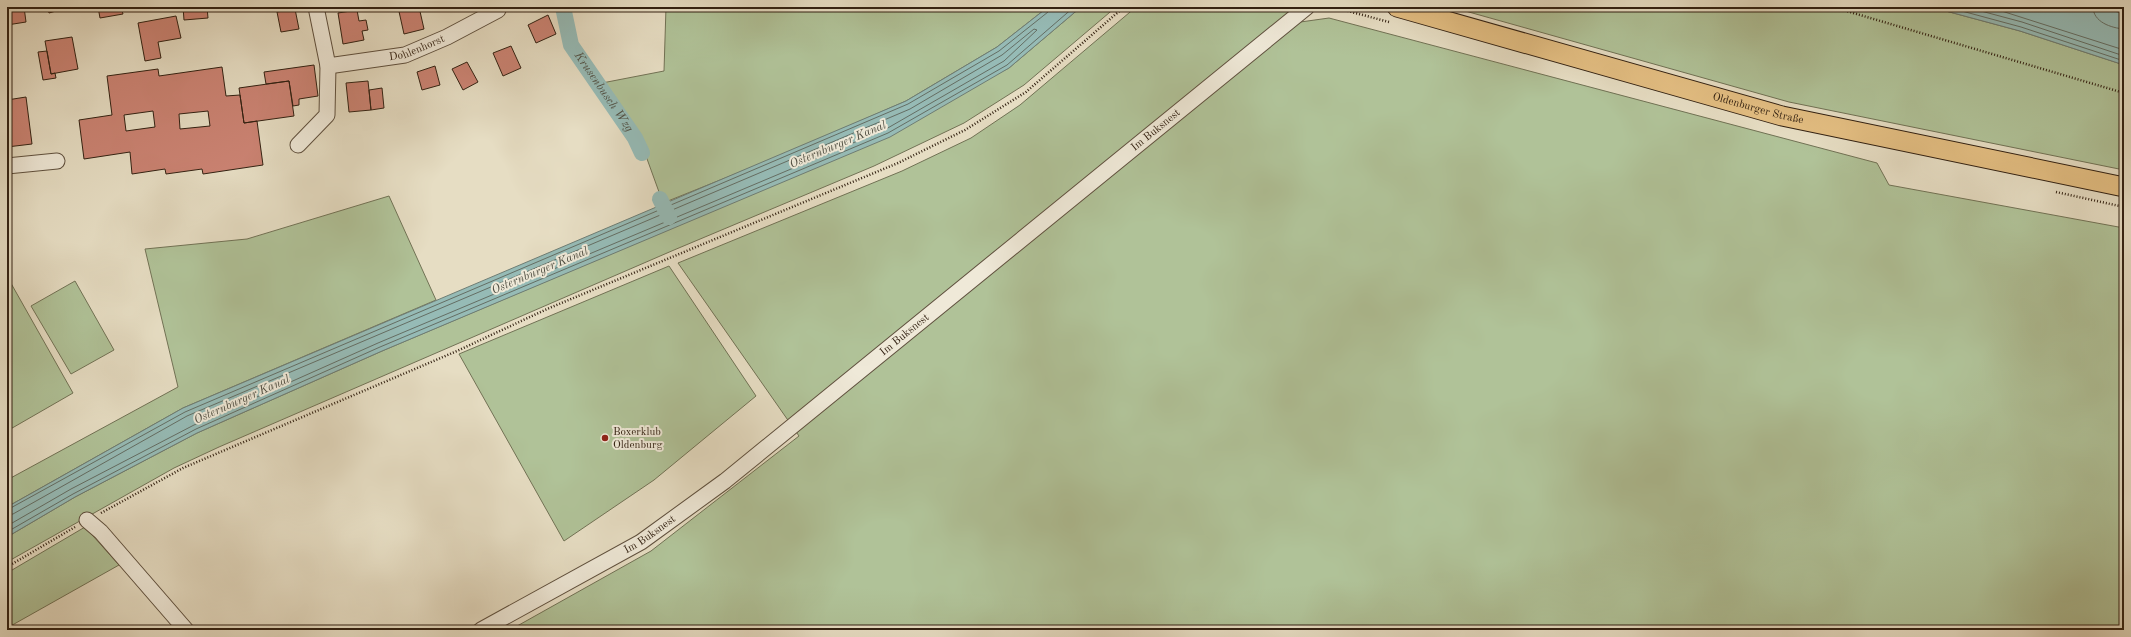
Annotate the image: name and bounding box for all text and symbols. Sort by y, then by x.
street label: Dohlenhorst [388,33,446,63]
water label: Krusenbusch Wzg [571,49,635,135]
street label: Oldenburger Straße [1711,91,1804,126]
street label: Im Buksnest [1129,107,1183,153]
water label: Osternburger Kanal [788,119,889,171]
water label: Osternburger Kanal [490,245,591,297]
street label: Im Buksnest [878,312,931,358]
water label: Osternburger Kanal [192,373,292,427]
place label: Boxerklub Oldenburg [613,427,662,451]
marker: Boxerklub Oldenburg [600,433,610,443]
street label: Im Buksnest [622,513,678,556]

